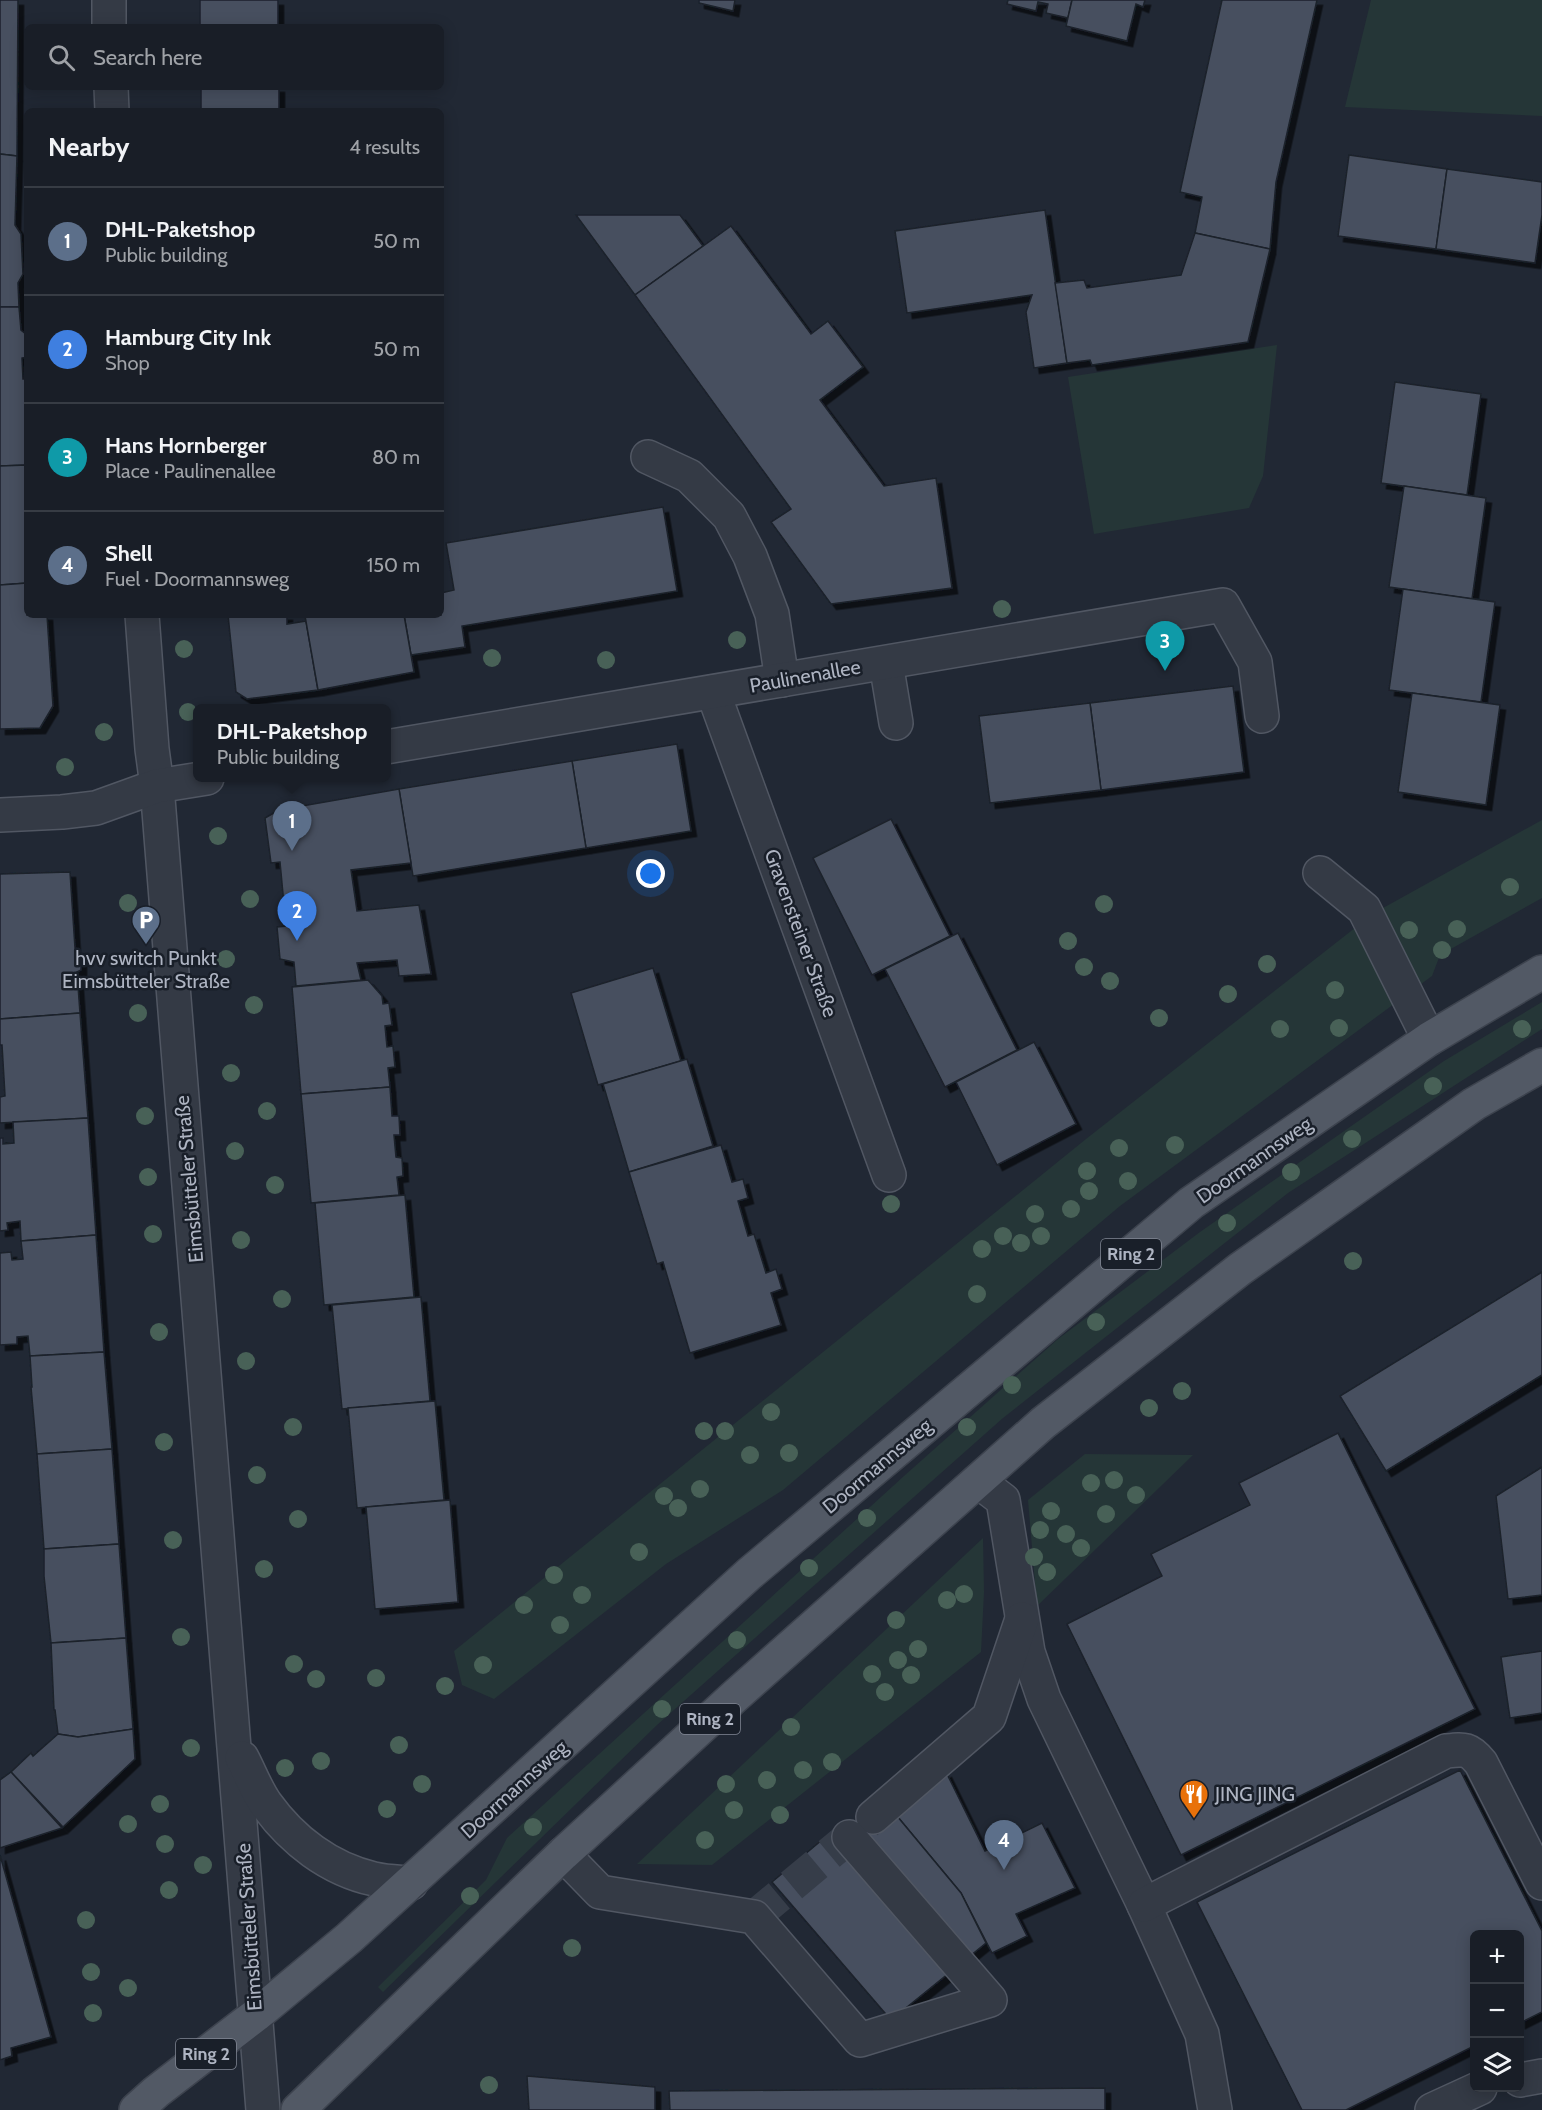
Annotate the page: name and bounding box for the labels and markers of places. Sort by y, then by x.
pin: 3 [1146,622,1184,671]
pin: 1 [272,802,312,851]
pin: 2 [278,892,316,941]
parking icon: hvv switch Punkt Eimsbütteler Straße [130,904,162,946]
place label: hvv switch Punkt Eimsbütteler Straße [62,946,230,993]
restaurant icon: JING JING [1178,1778,1210,1820]
place label: JING JING [1214,1782,1295,1806]
pin: 4 [984,1820,1024,1870]

